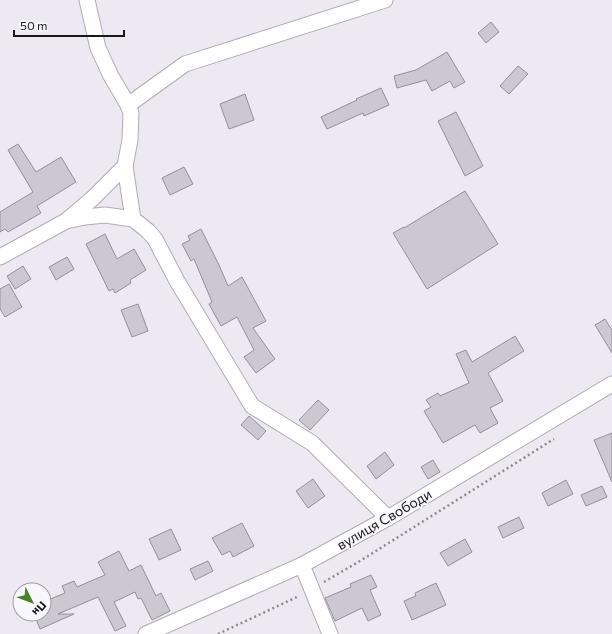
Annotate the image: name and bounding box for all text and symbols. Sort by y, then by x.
scale bar [14,12,124,38]
text: 50 m [20,18,48,32]
street label: вулиця Свободи [333,485,435,553]
north arrow [12,582,52,622]
text: Пн [30,599,50,619]

